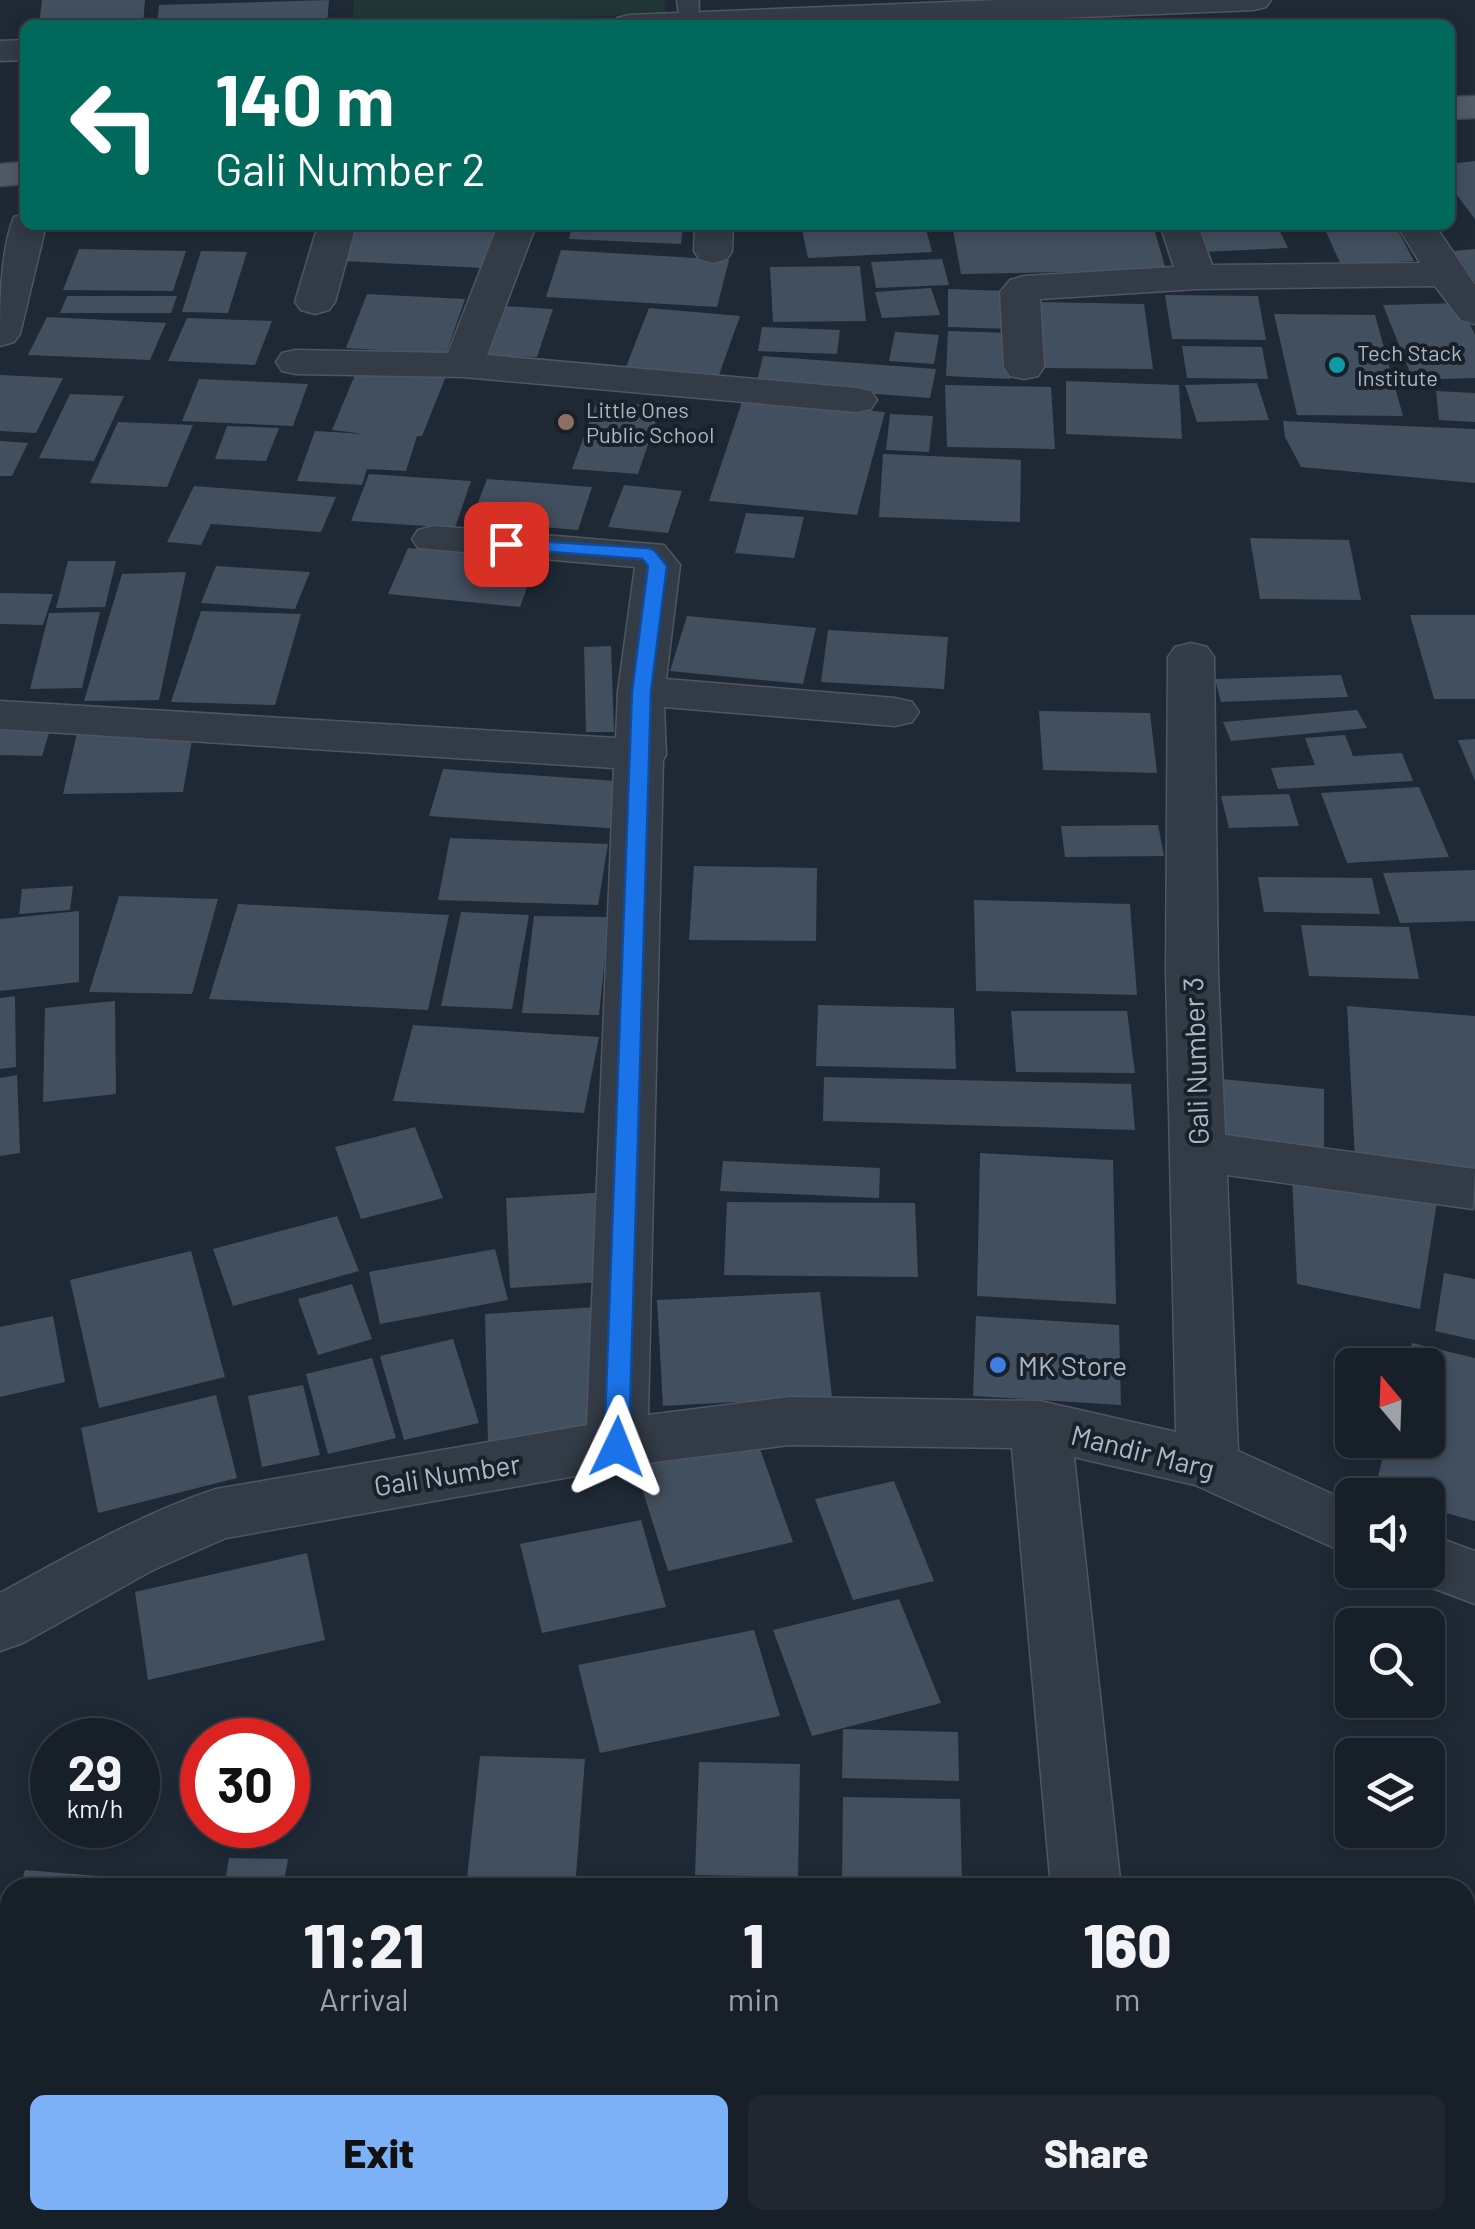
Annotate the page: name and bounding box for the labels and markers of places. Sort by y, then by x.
place label: Tech Stack Institute [1357,339,1462,390]
marker: Tech Stack Institute [1326,354,1348,376]
place label: Little Ones Public School [586,396,714,447]
marker: Little Ones Public School [555,411,577,433]
pin [464,502,549,587]
place label: MK Store [1018,1348,1127,1382]
marker: MK Store [987,1354,1009,1376]

